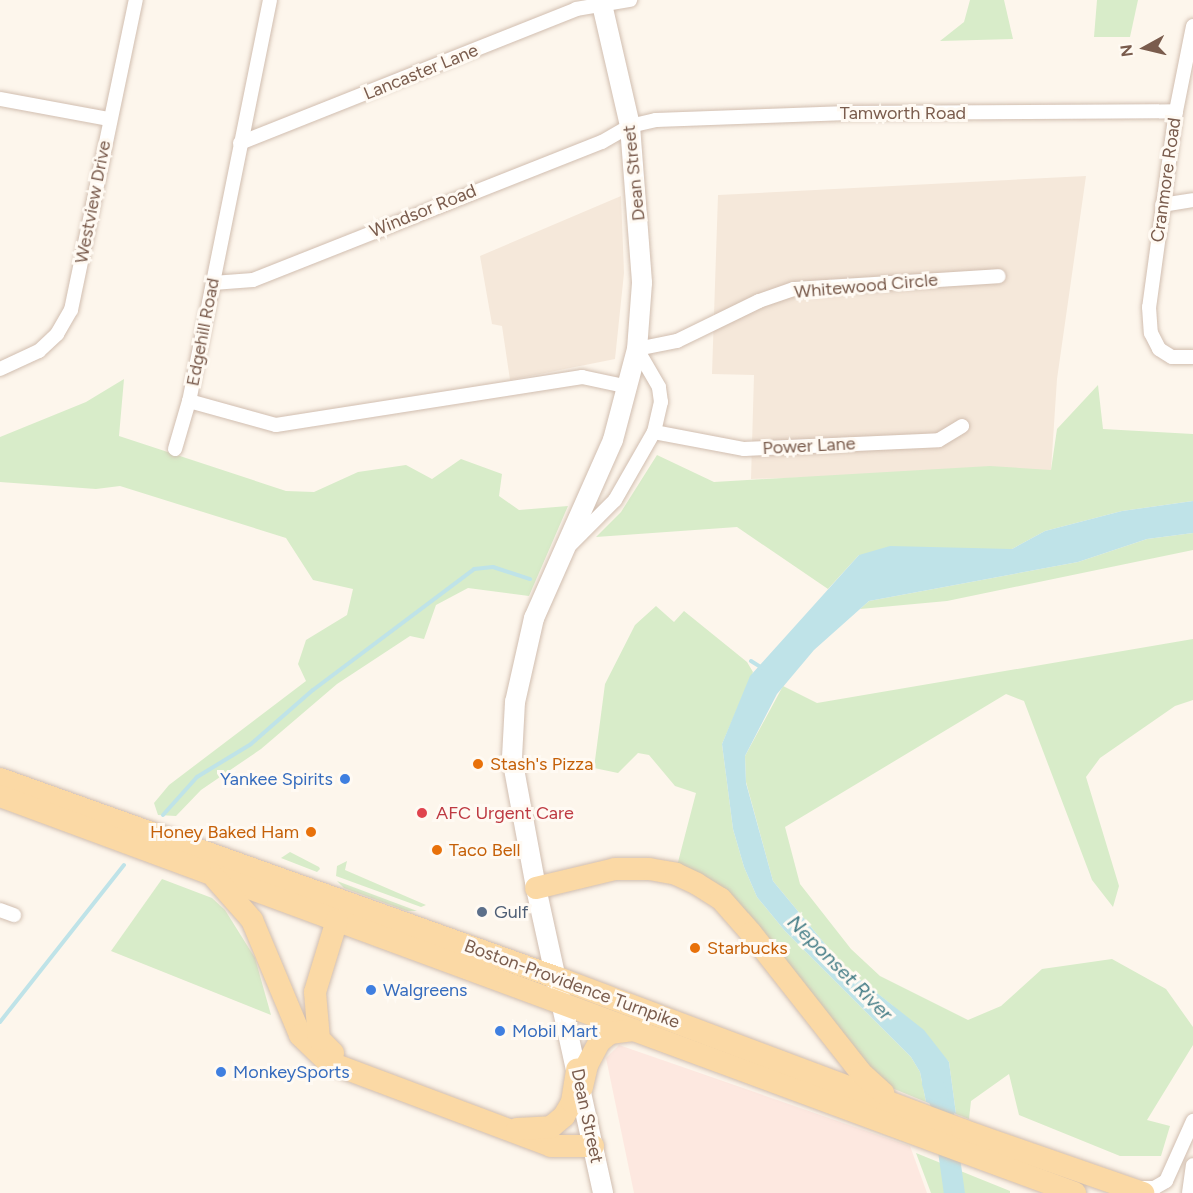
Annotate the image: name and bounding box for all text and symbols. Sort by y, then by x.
north arrow [1115,18,1175,78]
street label: Lancaster Lane [361,39,481,105]
text: N [1116,43,1137,58]
street label: Tamworth Road [840,102,966,124]
street label: Cranmore Road [1147,116,1185,244]
street label: Dean Street [618,124,650,222]
street label: Westview Drive [70,139,116,265]
street label: Windsor Road [367,180,479,242]
street label: Whitewood Circle [793,269,939,303]
street label: Edgehill Road [182,276,224,388]
street label: Power Lane [762,433,856,459]
place label: Stash's Pizza [490,753,593,775]
marker: Stash's Pizza [471,757,485,771]
place label: Yankee Spirits [220,768,333,790]
marker: Yankee Spirits [338,772,352,786]
place label: AFC Urgent Care [436,802,574,824]
marker: AFC Urgent Care [413,804,431,822]
place label: Honey Baked Ham [150,821,299,843]
marker: Honey Baked Ham [304,825,318,839]
place label: Taco Bell [449,839,520,861]
marker: Taco Bell [430,843,444,857]
place label: Gulf [494,901,528,923]
marker: Gulf [475,905,489,919]
water label: Neponset River [782,910,898,1026]
street label: Boston-Providence Turnpike [461,935,683,1033]
place label: Starbucks [707,937,788,959]
marker: Starbucks [688,941,702,955]
place label: Walgreens [383,979,467,1001]
marker: Walgreens [364,983,378,997]
place label: Mobil Mart [512,1020,598,1042]
marker: Mobil Mart [493,1024,507,1038]
place label: MonkeySports [233,1061,350,1083]
marker: MonkeySports [214,1065,228,1079]
street label: Dean Street [566,1067,608,1165]

